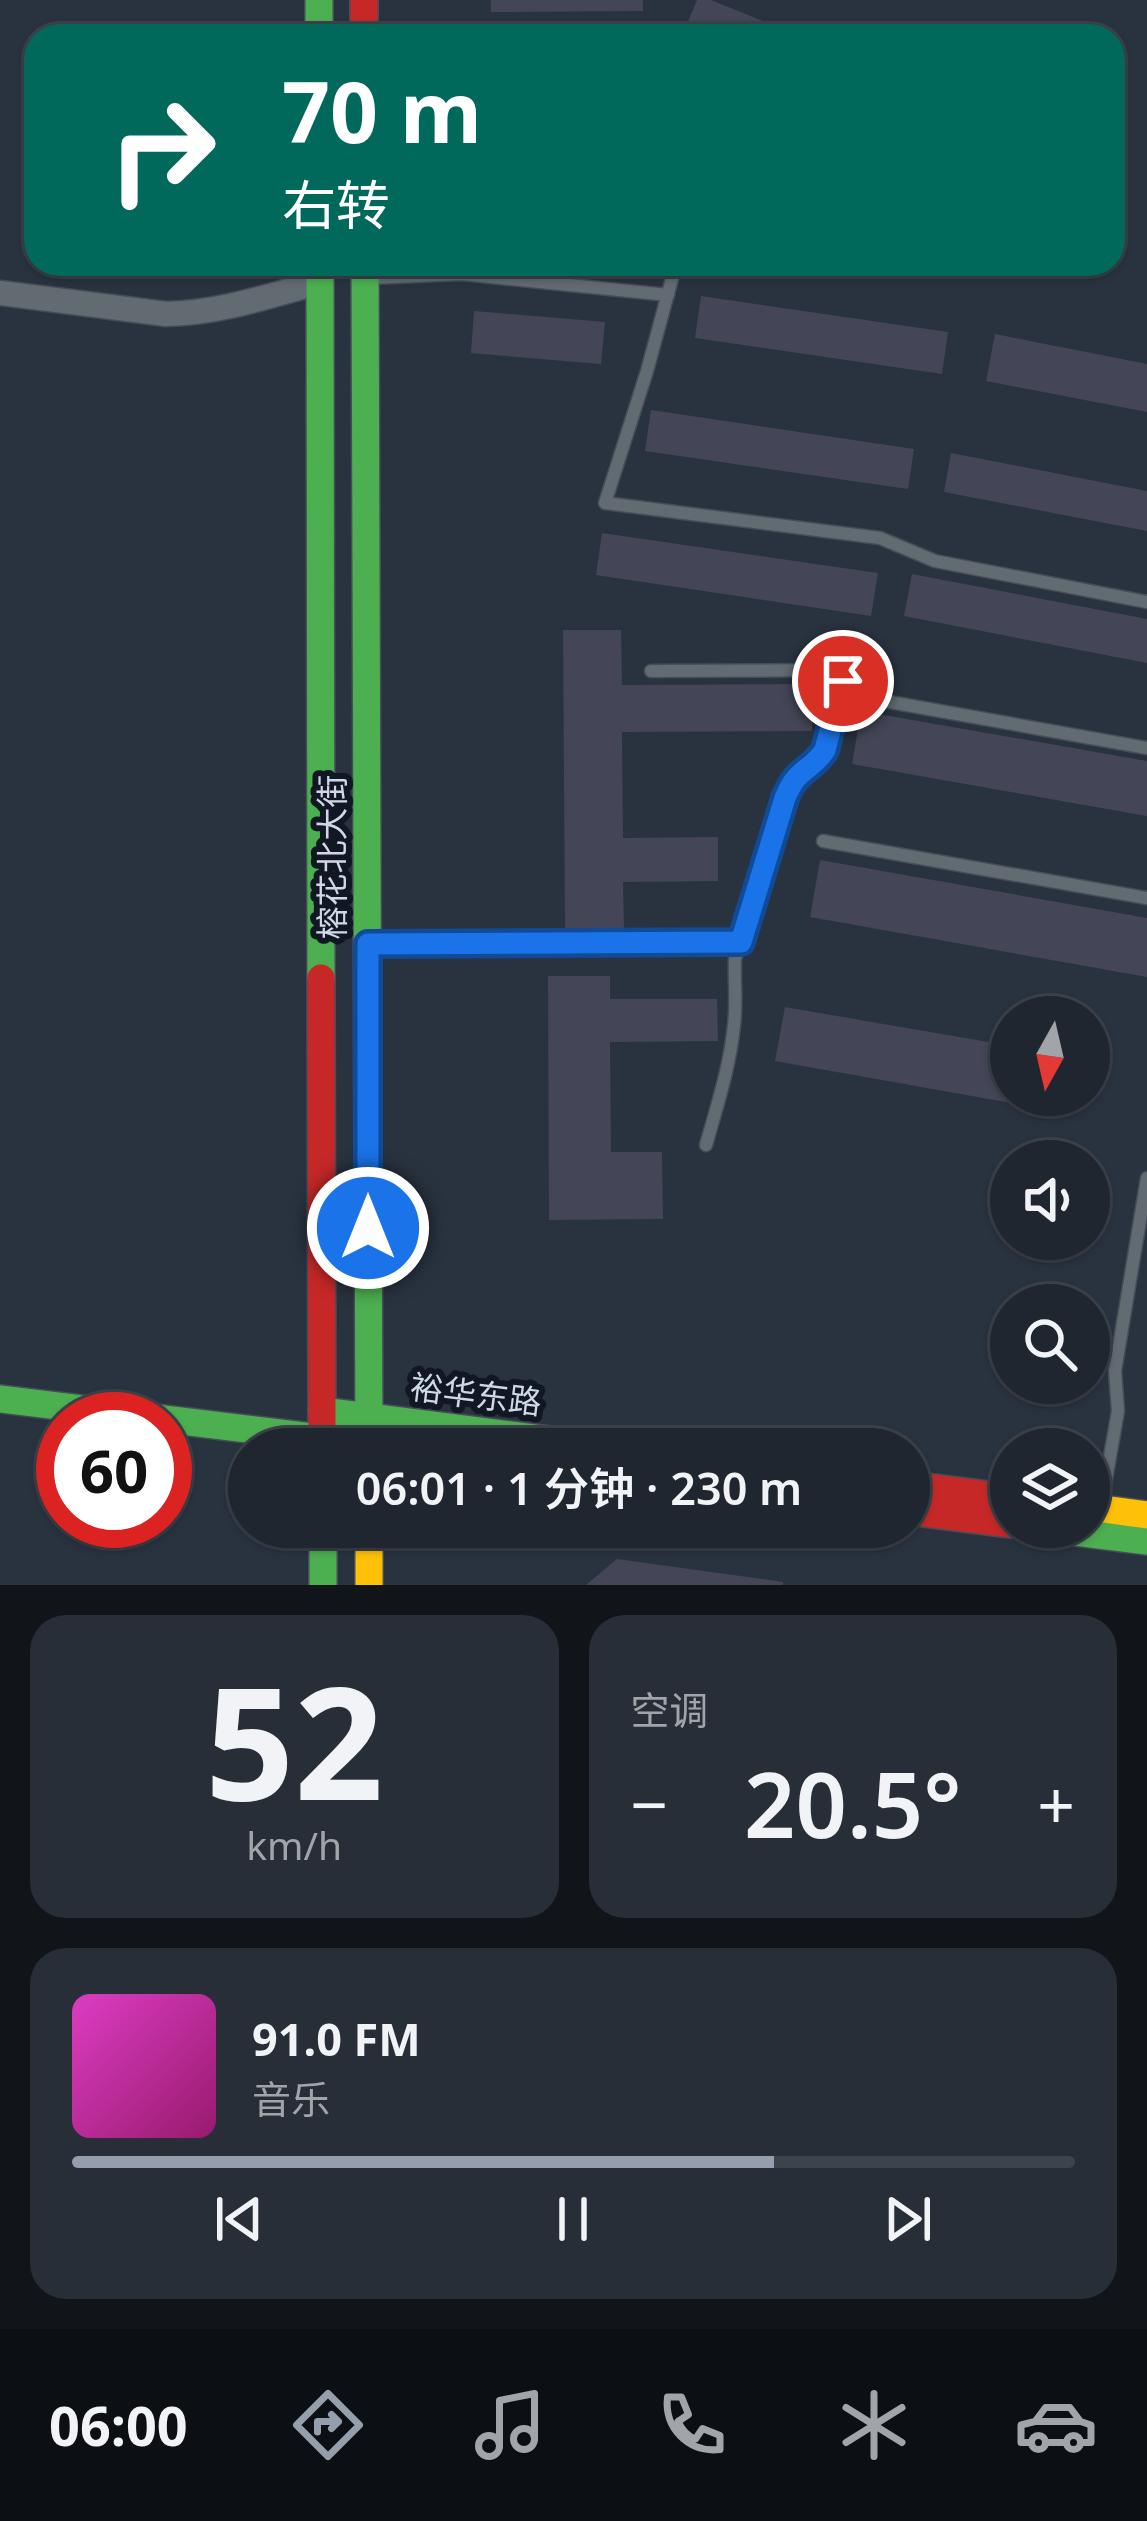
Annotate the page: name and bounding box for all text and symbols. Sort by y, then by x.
text: 70 m [282,53,482,168]
icon: right [84,72,240,228]
text: 右转 [282,167,390,241]
pin [792,630,894,732]
icon: arrive [810,648,876,714]
street label: 榕花北大街 [309,775,354,940]
north arrow [990,996,1110,1116]
map controls [990,996,1110,1548]
button: sound [990,1140,1110,1260]
position arrow [305,1165,431,1291]
button: search [990,1284,1110,1404]
street label: 裕华东路 [408,1364,544,1424]
speed limit sign: 60 [36,1392,192,1548]
button: layers [990,1428,1110,1548]
text: 06:01 · 1 分钟 · 230 m [356,1457,802,1518]
text: 52 [205,1633,383,1846]
text: 空调 [631,1683,709,1736]
text: 20.5° [744,1742,962,1864]
text: − [631,1758,668,1848]
text: + [1037,1758,1075,1848]
text: km/h [246,1818,342,1871]
text: 91.0 FM [252,2008,421,2069]
text: 音乐 [252,2072,330,2125]
icon: previous [206,2186,272,2252]
icon: pause [540,2186,606,2252]
icon: next [875,2186,941,2252]
icon: directions [286,2383,370,2467]
icon: music [468,2383,552,2467]
icon: phone [650,2383,734,2467]
icon: climate [832,2383,916,2467]
icon: car [1014,2383,1098,2467]
text: 06:00 [49,2388,188,2462]

